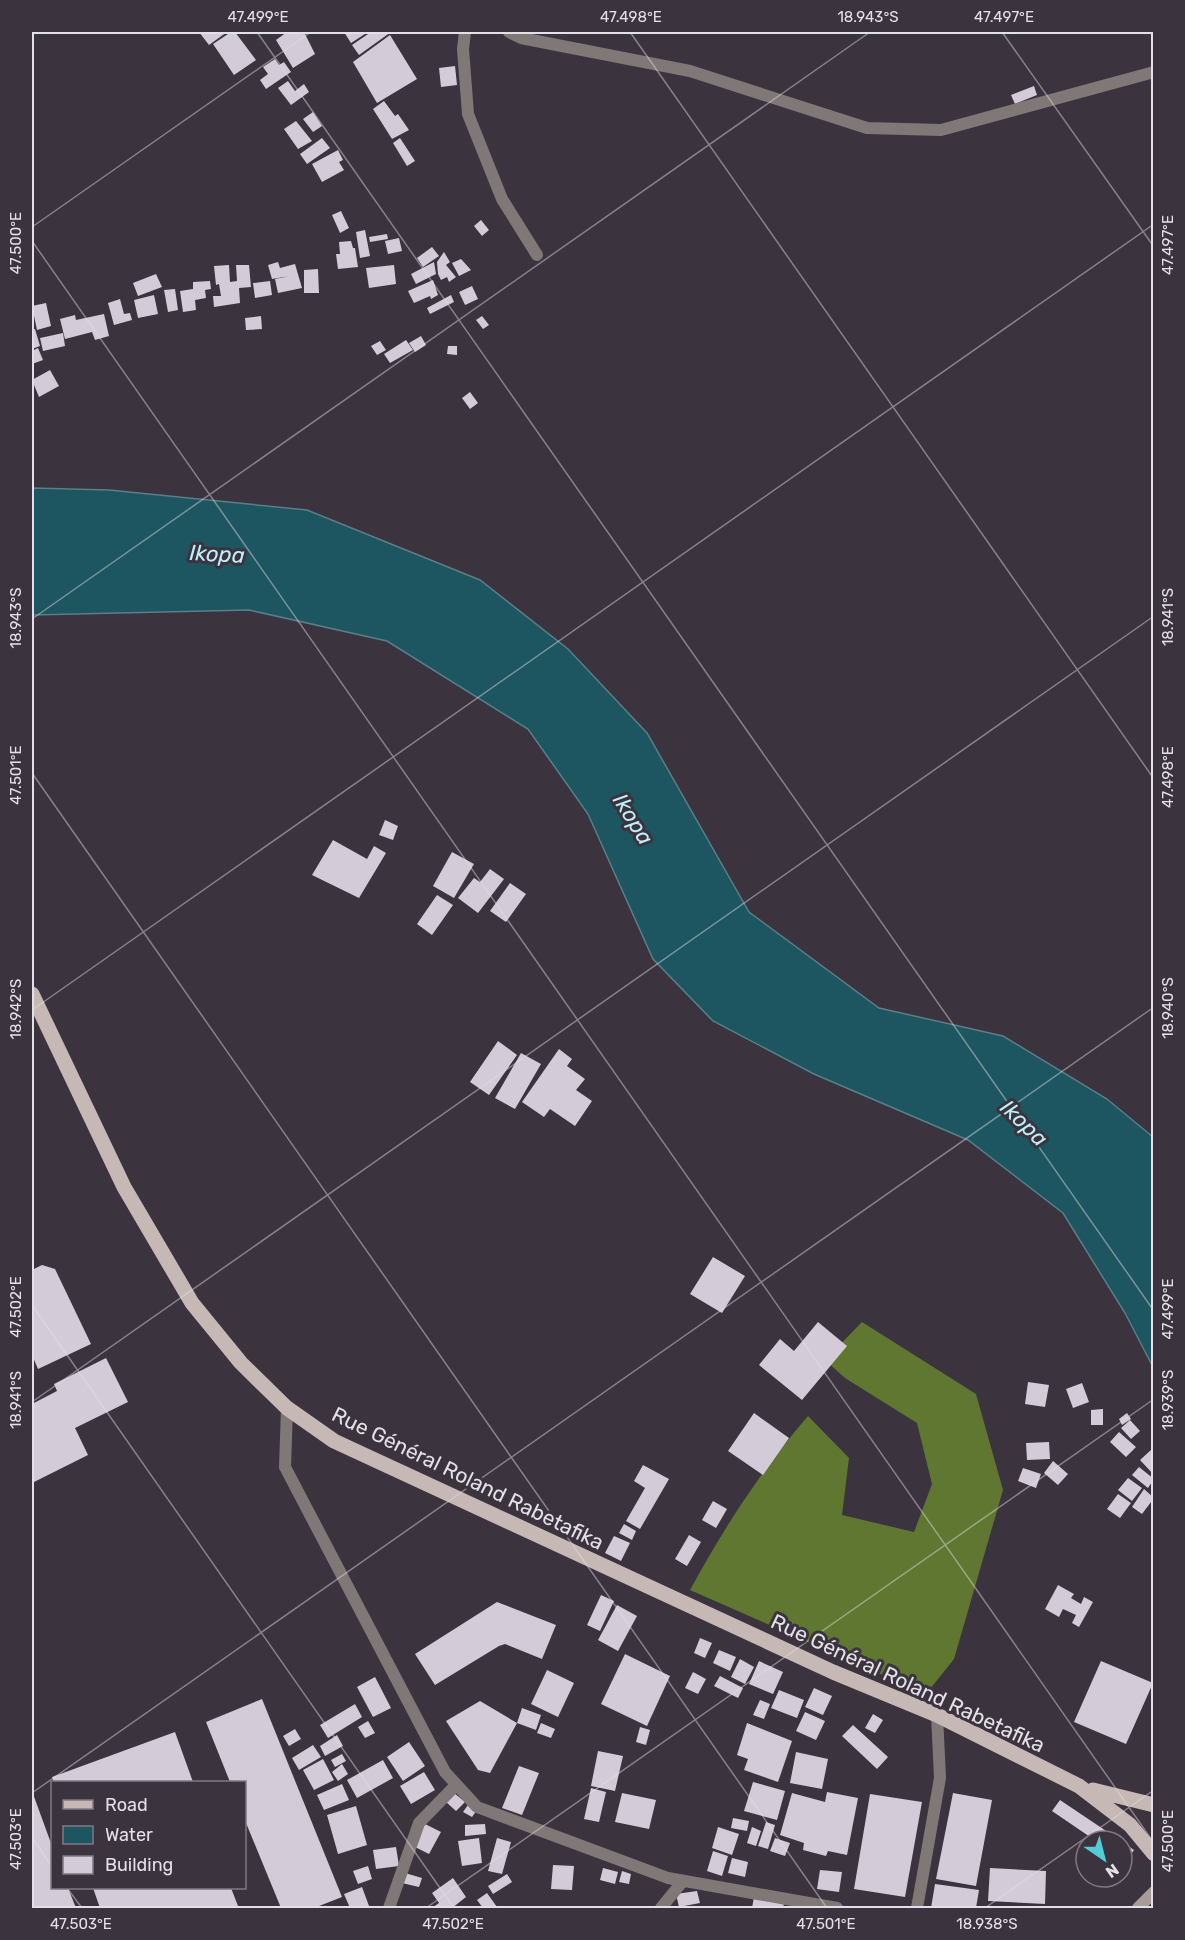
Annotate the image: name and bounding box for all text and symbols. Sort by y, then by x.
text: 47.499°E [227,8,289,26]
text: 47.498°E [600,8,662,26]
text: 18.943°S [837,8,899,26]
text: 47.497°E [974,8,1034,26]
text: 47.500°E [7,212,25,274]
text: 47.497°E [1159,215,1177,275]
water label: Ikopa [189,539,245,569]
text: 18.943°S [7,587,25,649]
text: 18.941°S [1159,588,1177,646]
text: 47.501°E [7,745,25,805]
text: 47.498°E [1159,746,1177,808]
water label: Ikopa [607,788,659,850]
text: 18.940°S [1159,977,1177,1039]
text: 18.942°S [7,979,25,1039]
water label: Ikopa [995,1094,1053,1152]
text: 47.502°E [7,1276,25,1338]
text: 47.499°E [1159,1278,1177,1340]
text: 18.939°S [1159,1370,1177,1430]
text: 18.941°S [7,1371,25,1429]
street label: Rue Général Roland Rabetafika [328,1401,608,1555]
street label: Rue Général Roland Rabetafika [767,1608,1049,1758]
legend [51,1781,246,1889]
text: Road [105,1794,148,1816]
text: 47.503°E [7,1808,25,1870]
text: 47.500°E [1159,1810,1177,1872]
text: Water [105,1824,153,1846]
north arrow [1074,1829,1134,1889]
text: Building [105,1854,173,1876]
text: N [1102,1860,1122,1882]
text: 47.503°E [50,1915,112,1933]
text: 47.502°E [422,1915,484,1933]
text: 47.501°E [796,1915,856,1933]
text: 18.938°S [956,1915,1018,1933]

